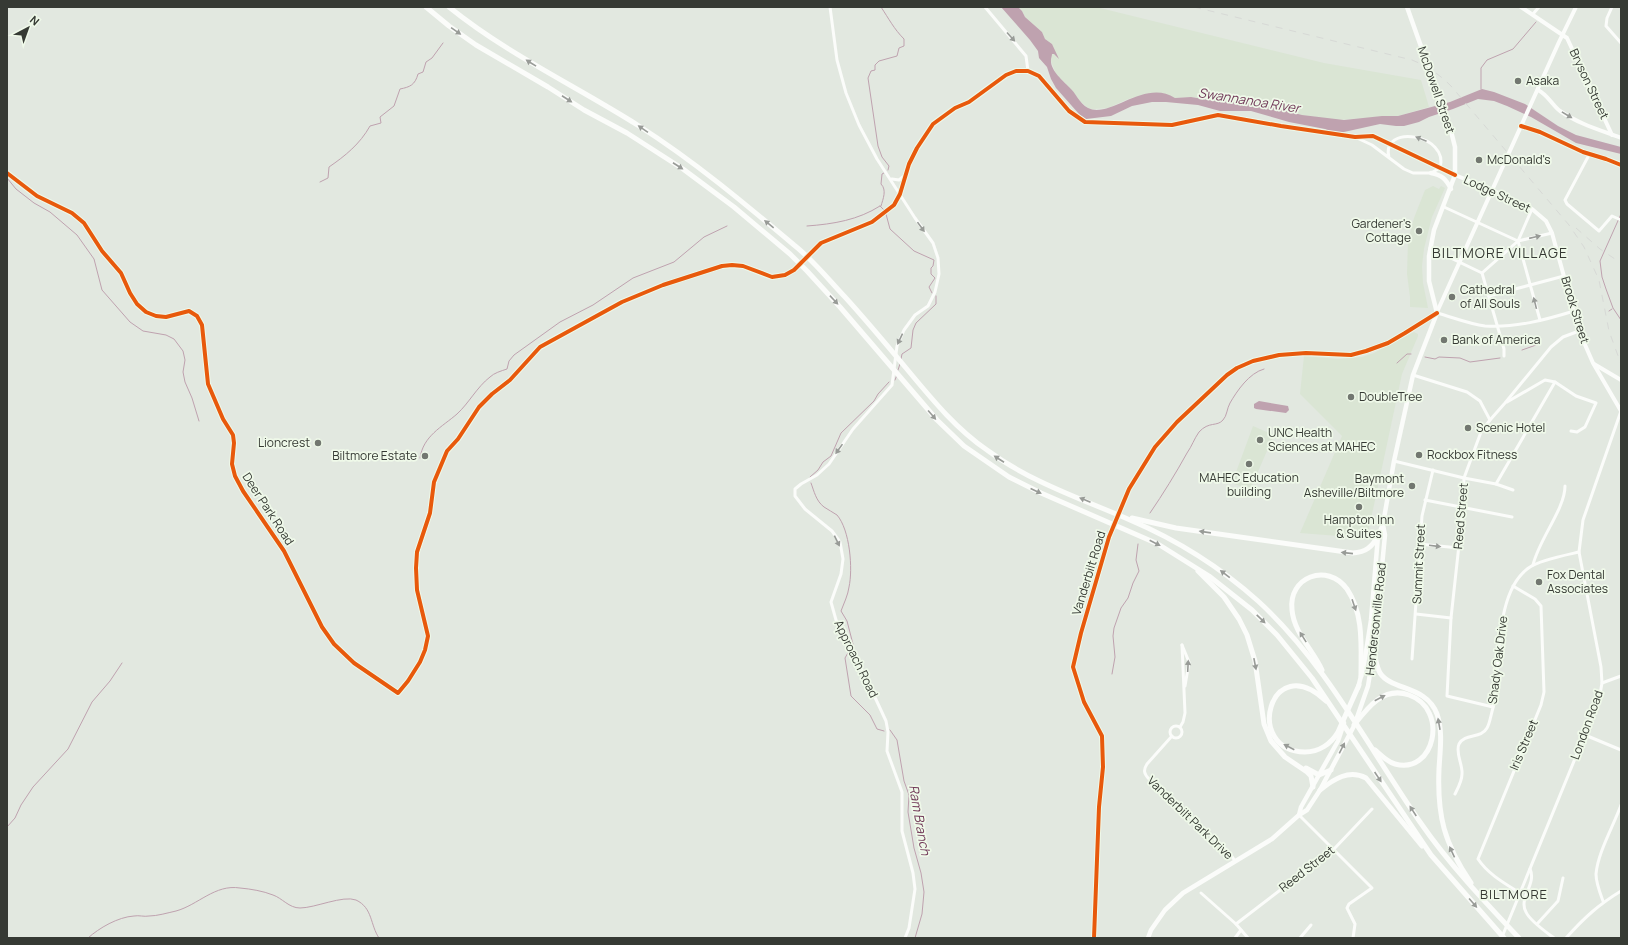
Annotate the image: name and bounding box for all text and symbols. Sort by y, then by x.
north arrow [8,8,48,48]
text: N [27,12,43,28]
one-way arrow [451,27,462,35]
one-way arrow [1006,32,1015,42]
street label: McDowell Street [1414,44,1459,136]
street label: Bryson Street [1566,46,1613,122]
one-way arrow [526,59,536,67]
place label: Asaka [1526,72,1559,89]
marker: Asaka [1513,76,1523,86]
water label: Swannanoa River [1197,83,1303,117]
one-way arrow [562,95,572,103]
one-way arrow [1561,111,1573,118]
one-way arrow [637,125,648,133]
one-way arrow [1416,136,1427,142]
place label: McDonald's [1487,151,1551,168]
marker: McDonald's [1474,155,1484,165]
one-way arrow [672,163,684,170]
street label: Lodge Street [1461,171,1534,217]
place label: Gardener's Cottage [1351,215,1411,246]
one-way arrow [763,219,774,228]
one-way arrow [917,222,925,232]
marker: Gardener's Cottage [1414,226,1424,236]
one-way arrow [1529,234,1541,240]
district label: BILTMORE VILLAGE [1432,243,1568,262]
street label: Brook Street [1557,274,1594,346]
place label: Cathedral of All Souls [1460,281,1520,312]
marker: Cathedral of All Souls [1447,292,1457,302]
one-way arrow [829,295,838,305]
one-way arrow [1532,297,1538,309]
place label: Bank of America [1452,331,1540,348]
one-way arrow [897,333,903,345]
marker: Bank of America [1439,335,1449,345]
place label: DoubleTree [1359,388,1422,405]
marker: DoubleTree [1346,392,1356,402]
one-way arrow [928,409,937,420]
place label: Scenic Hotel [1476,419,1545,436]
marker: Scenic Hotel [1463,423,1473,433]
place label: UNC Health Sciences at MAHEC [1268,424,1376,455]
place label: Lioncrest [258,434,310,451]
marker: UNC Health Sciences at MAHEC [1255,435,1265,445]
marker: Lioncrest [313,438,323,448]
one-way arrow [835,444,843,454]
place label: Rockbox Fitness [1427,446,1517,463]
place label: Biltmore Estate [332,447,417,464]
marker: Rockbox Fitness [1414,450,1424,460]
marker: Biltmore Estate [420,451,430,461]
one-way arrow [994,455,1004,463]
marker: MAHEC Education building [1244,459,1254,469]
street label: Deer Park Road [239,469,298,548]
place label: MAHEC Education building [1199,469,1299,500]
place label: Baymont Asheville/Biltmore [1304,470,1404,501]
marker: Baymont Asheville/Biltmore [1407,481,1417,491]
street label: Reed Street [1449,482,1472,550]
one-way arrow [1031,488,1042,494]
one-way arrow [1078,497,1090,503]
marker: Hampton Inn & Suites [1354,502,1364,512]
place label: Hampton Inn & Suites [1324,511,1394,542]
street label: Summit Street [1408,523,1429,604]
street label: Vanderbilt Road [1068,529,1109,617]
one-way arrow [1199,529,1211,535]
one-way arrow [834,535,840,547]
one-way arrow [1149,540,1161,546]
one-way arrow [1429,542,1441,549]
one-way arrow [1341,549,1353,556]
street label: Hendersonville Road [1361,562,1390,676]
place label: Fox Dental Associates [1547,566,1608,597]
one-way arrow [1220,571,1230,579]
marker: Fox Dental Associates [1534,577,1544,587]
one-way arrow [1351,599,1357,611]
one-way arrow [1256,614,1266,623]
street label: Shady Oak Drive [1484,615,1511,705]
street label: Approach Road [830,617,883,700]
one-way arrow [1299,631,1306,643]
one-way arrow [1253,658,1259,670]
one-way arrow [1185,660,1192,672]
street label: London Road [1566,688,1607,762]
one-way arrow [1375,695,1386,701]
street label: Iris Street [1505,717,1542,773]
one-way arrow [1436,718,1442,730]
one-way arrow [1339,742,1345,754]
one-way arrow [1283,744,1295,750]
one-way arrow [1375,771,1382,783]
street label: Vanderbilt Park Drive [1144,772,1237,863]
water label: Ram Branch [905,783,935,858]
one-way arrow [1409,806,1417,816]
street label: Reed Street [1275,841,1338,896]
one-way arrow [1449,846,1455,857]
district label: BILTMORE [1480,885,1548,903]
one-way arrow [1468,899,1477,908]

